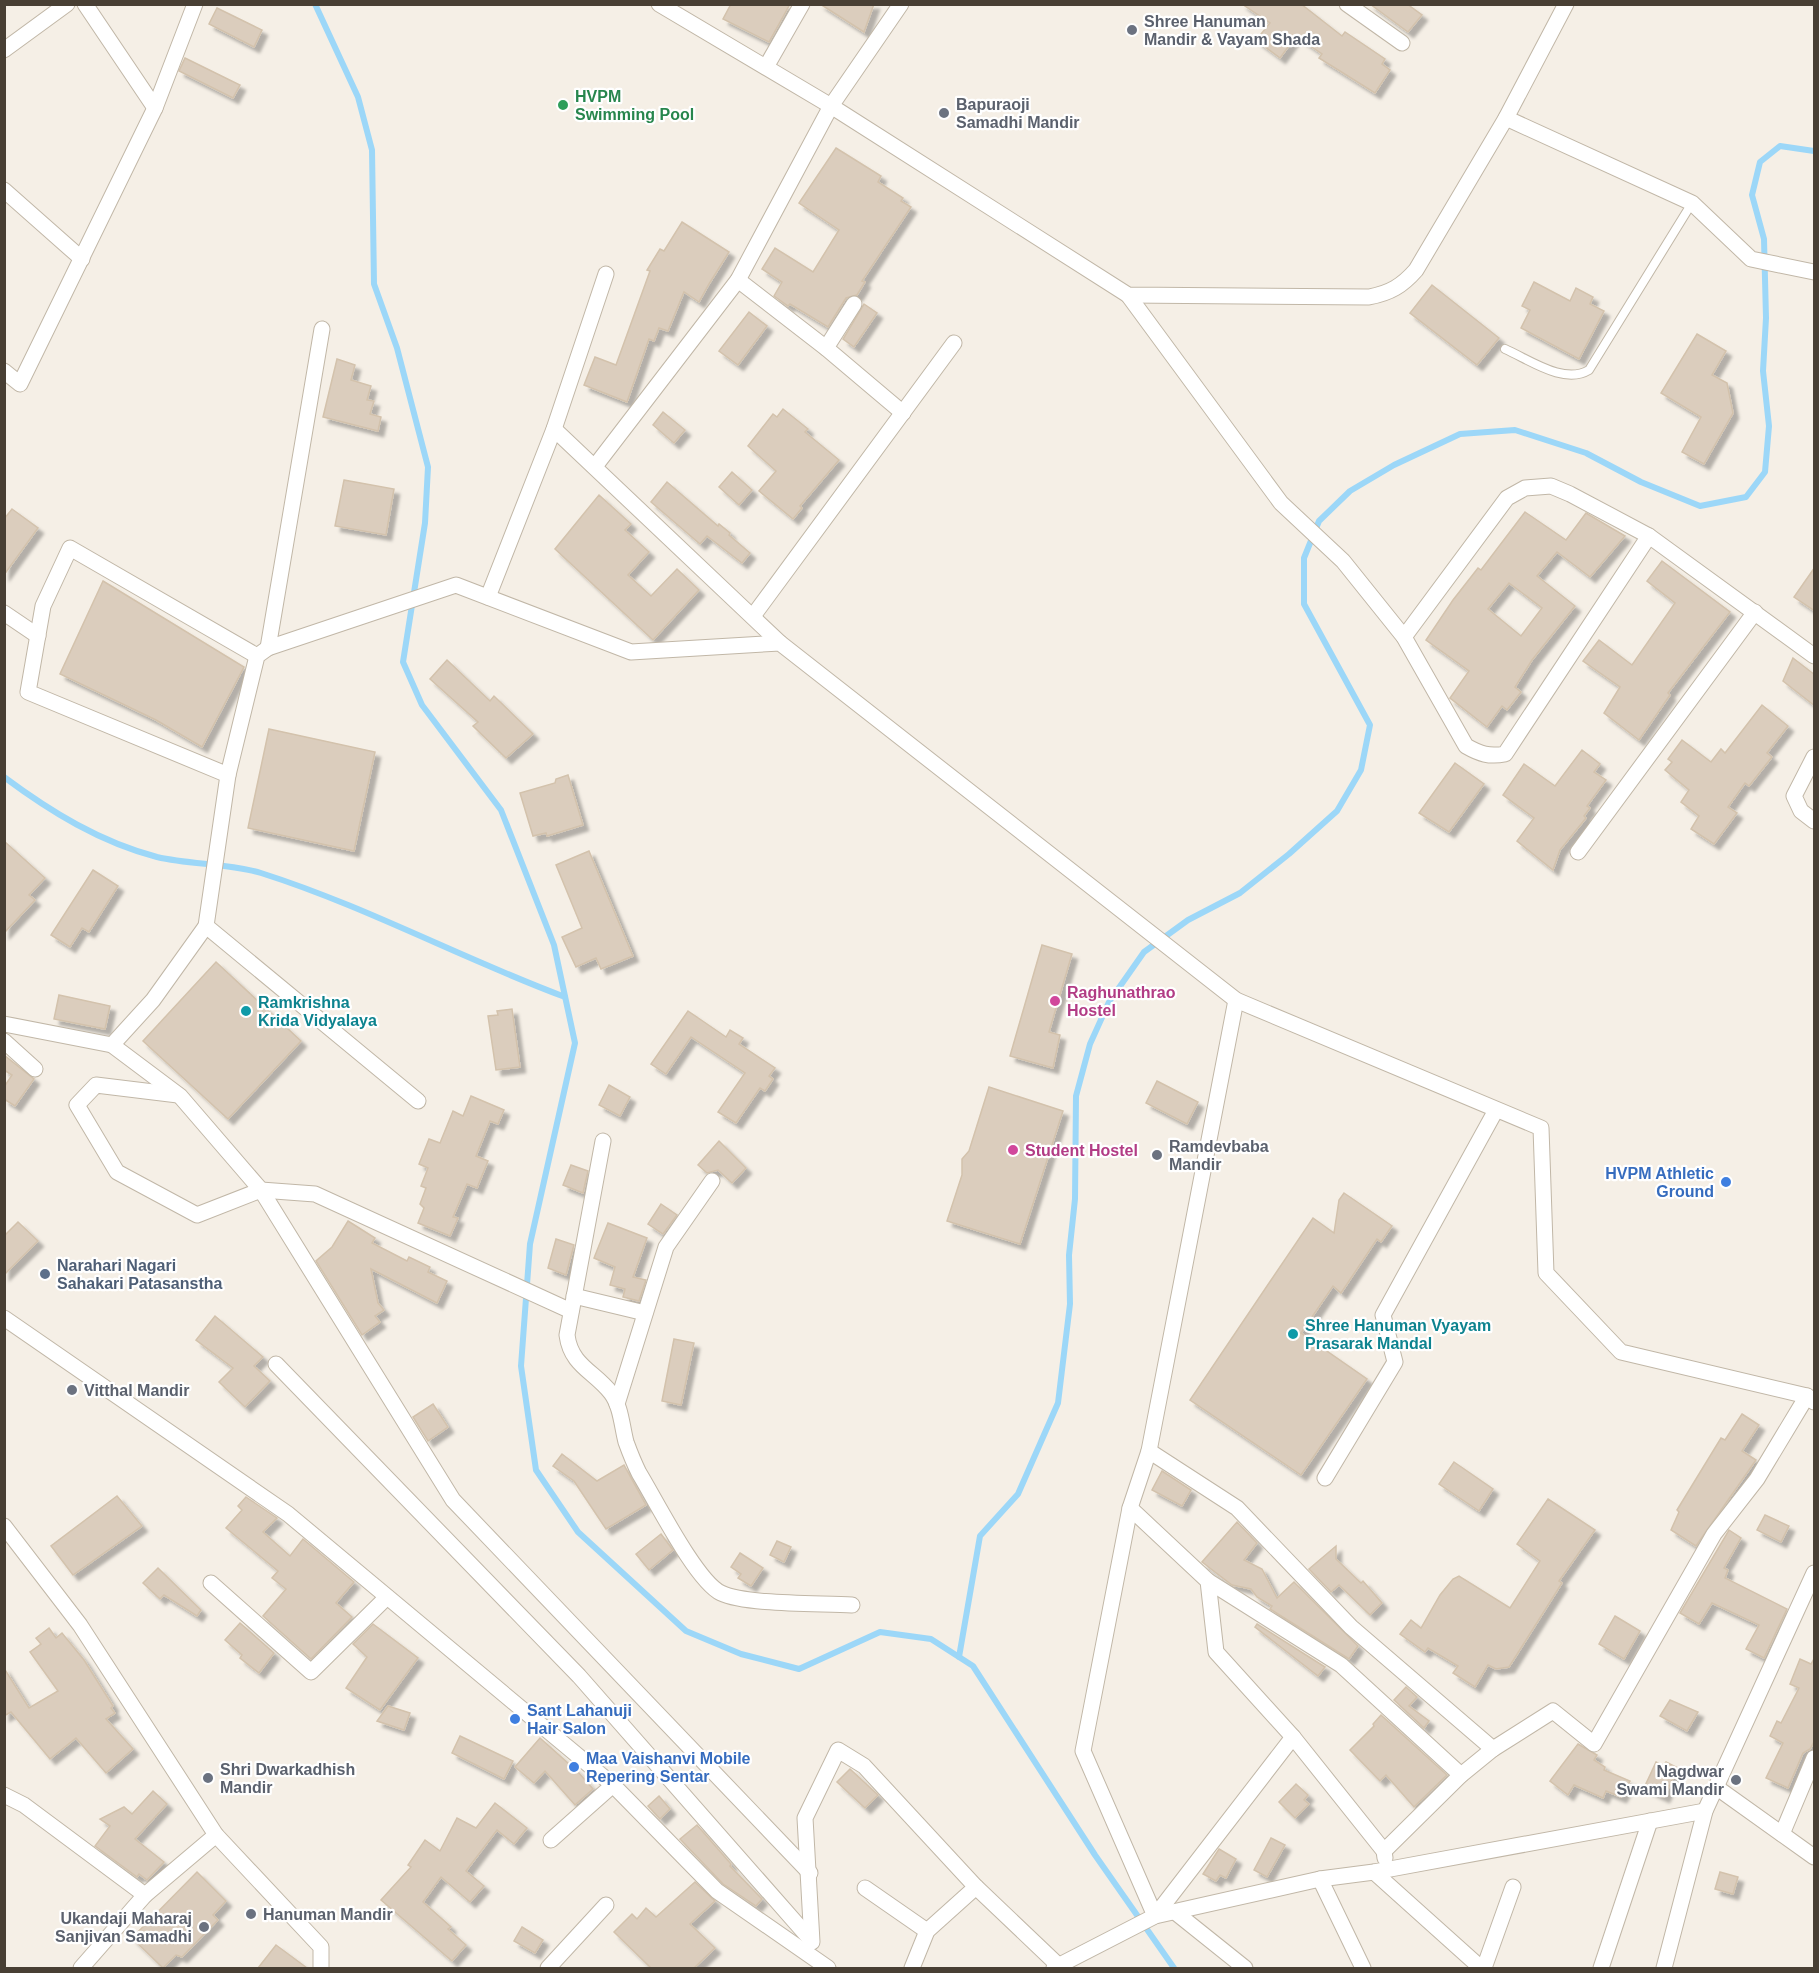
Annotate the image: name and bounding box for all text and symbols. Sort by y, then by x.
place label: Shree Hanuman Mandir & Vayam Shada [1144,13,1320,48]
marker: Shree Hanuman Mandir & Vayam Shada [1125,23,1139,37]
place label: HVPM Swimming Pool [575,88,694,123]
place label: Bapuraoji Samadhi Mandir [956,96,1080,131]
marker: HVPM Swimming Pool [556,98,570,112]
marker: Bapuraoji Samadhi Mandir [937,106,951,120]
place label: Raghunathrao Hostel [1067,984,1176,1019]
place label: Ramkrishna Krida Vidyalaya [258,994,377,1029]
marker: Raghunathrao Hostel [1048,994,1062,1008]
marker: Ramkrishna Krida Vidyalaya [239,1004,253,1018]
place label: Ramdevbaba Mandir [1169,1138,1269,1173]
place label: Student Hostel [1025,1142,1138,1159]
marker: Student Hostel [1006,1143,1020,1157]
marker: Ramdevbaba Mandir [1150,1148,1164,1162]
place label: HVPM Athletic Ground [1605,1165,1714,1200]
marker: HVPM Athletic Ground [1719,1175,1733,1189]
place label: Narahari Nagari Sahakari Patasanstha [57,1257,223,1292]
marker: Narahari Nagari Sahakari Patasanstha [38,1267,52,1281]
place label: Shree Hanuman Vyayam Prasarak Mandal [1305,1317,1491,1352]
marker: Shree Hanuman Vyayam Prasarak Mandal [1286,1327,1300,1341]
place label: Vitthal Mandir [84,1382,190,1399]
marker: Vitthal Mandir [65,1383,79,1397]
place label: Sant Lahanuji Hair Salon [527,1702,632,1737]
marker: Sant Lahanuji Hair Salon [508,1712,522,1726]
place label: Maa Vaishanvi Mobile Repering Sentar [586,1750,751,1785]
marker: Maa Vaishanvi Mobile Repering Sentar [567,1760,581,1774]
place label: Shri Dwarkadhish Mandir [220,1761,355,1796]
place label: Nagdwar Swami Mandir [1616,1763,1724,1798]
marker: Shri Dwarkadhish Mandir [201,1771,215,1785]
marker: Nagdwar Swami Mandir [1729,1773,1743,1787]
place label: Hanuman Mandir [263,1906,393,1923]
marker: Hanuman Mandir [244,1907,258,1921]
place label: Ukandaji Maharaj Sanjivan Samadhi [55,1910,192,1945]
marker: Ukandaji Maharaj Sanjivan Samadhi [197,1920,211,1934]

